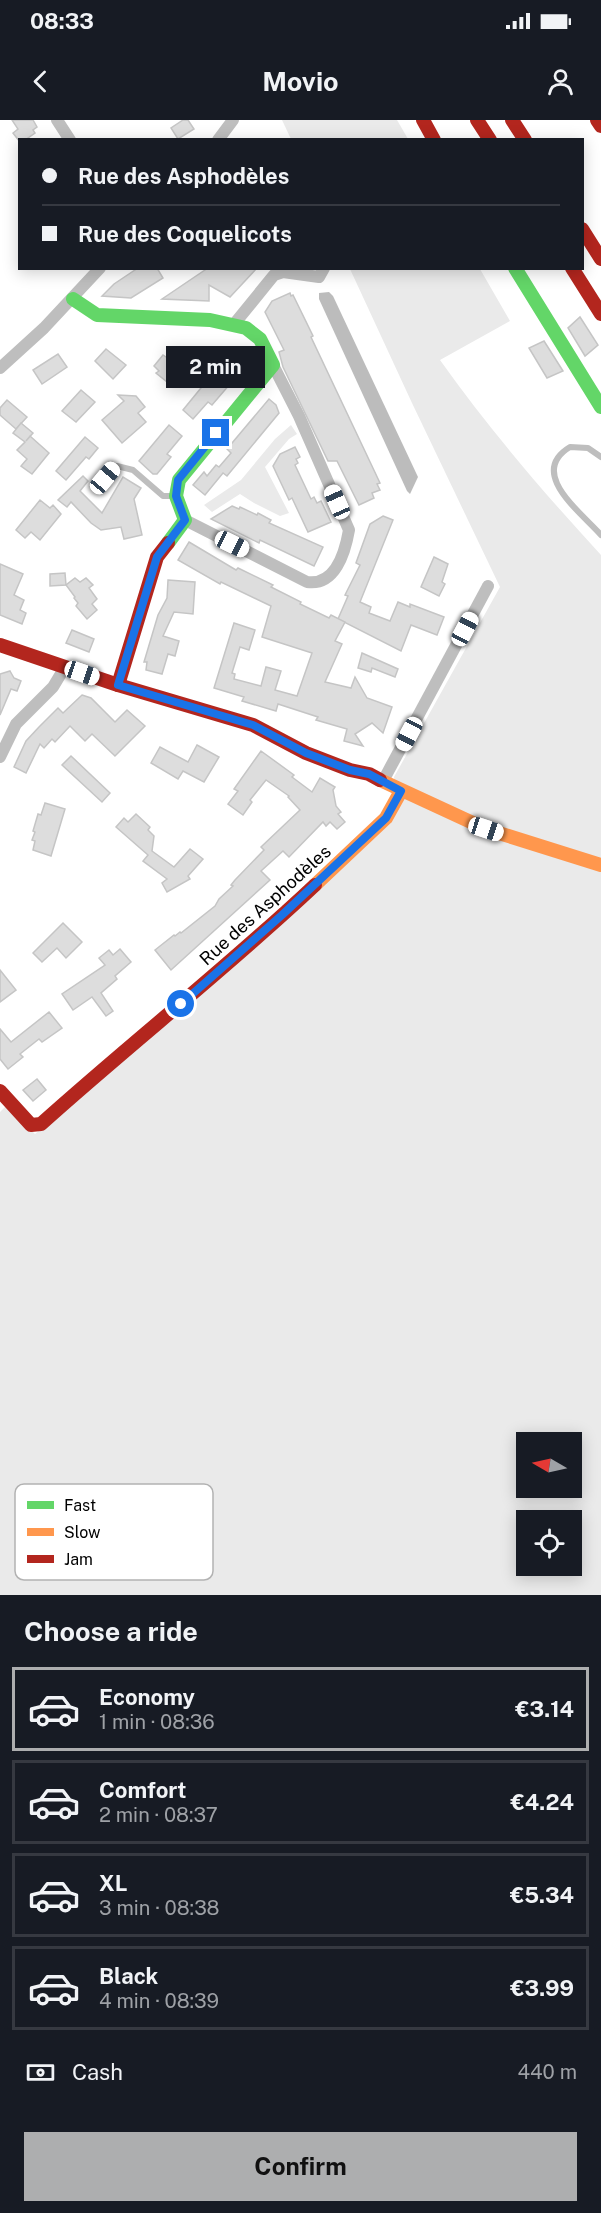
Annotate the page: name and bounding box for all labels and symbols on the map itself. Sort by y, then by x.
callout: 2 min [166,346,266,388]
route end [202,419,229,446]
car [87,458,123,498]
car [321,482,353,522]
car [212,528,252,560]
car [449,609,481,649]
car [62,659,102,687]
car [393,714,425,754]
car [466,815,506,843]
street label: Rue des Asphodèles [195,841,335,969]
route start [167,990,194,1017]
north arrow [516,1432,582,1498]
legend [15,1484,213,1580]
text: Fast [64,1496,96,1515]
text: Slow [64,1523,101,1542]
text: Jam [64,1550,93,1569]

